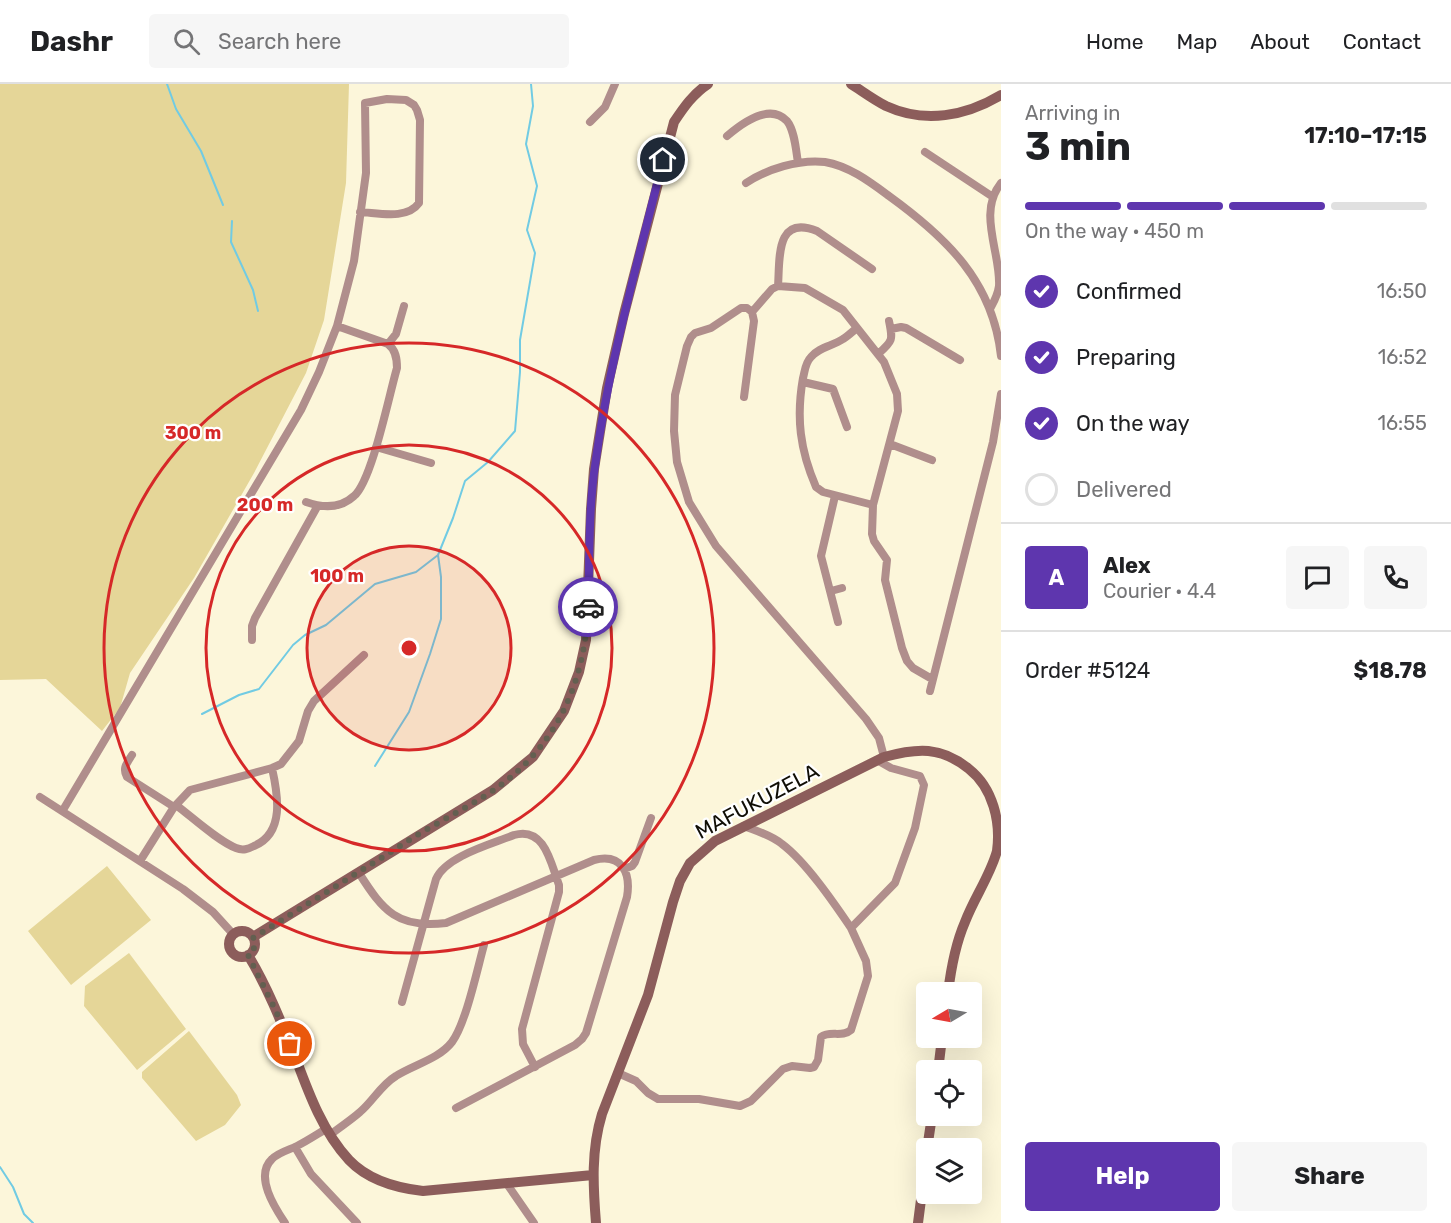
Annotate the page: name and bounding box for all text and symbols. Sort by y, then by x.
search box [149,14,569,68]
text: Dashr [30,25,113,58]
icon: search [170,25,203,58]
text: Search here [218,28,341,55]
text: Home [1086,29,1143,54]
text: Map [1176,29,1217,54]
text: About [1250,29,1310,54]
text: Contact [1343,29,1421,54]
text: Arriving in [1025,101,1120,125]
text: 17:10–17:15 [1304,122,1427,149]
text: 3 min [1025,124,1131,170]
pin [637,134,688,185]
icon: home [646,143,679,176]
text: On the way · 450 m [1025,219,1204,243]
icon: check [1025,275,1058,308]
text: Confirmed [1076,278,1182,305]
text: 16:50 [1377,279,1427,303]
icon: check [1025,341,1058,374]
text: Preparing [1076,344,1176,371]
text: 16:52 [1378,345,1427,369]
icon: check [1025,407,1058,440]
text: On the way [1076,410,1190,437]
text: 16:55 [1378,411,1427,435]
text: 300 m [165,422,221,444]
text: Delivered [1076,476,1172,503]
text: 200 m [237,494,293,516]
button: chat [1286,546,1349,609]
button: phone [1364,546,1427,609]
text: Alex [1103,552,1151,579]
text: A [1049,564,1064,591]
text: 100 m [310,565,364,587]
courier [558,577,618,637]
text: Courier · 4.4 [1103,579,1216,603]
icon: car [572,591,605,624]
centre of rings [399,638,419,658]
text: Order #5124 [1025,657,1151,684]
text: $18.78 [1354,657,1427,684]
street label: MAFUKUZELA [691,758,823,844]
north arrow [916,982,982,1048]
map controls [916,982,982,1204]
pin [264,1018,315,1069]
icon: bag [273,1027,306,1060]
button: locate [916,1060,982,1126]
button: layers [916,1138,982,1204]
button: Help [1025,1142,1220,1211]
button: Share [1232,1142,1427,1211]

